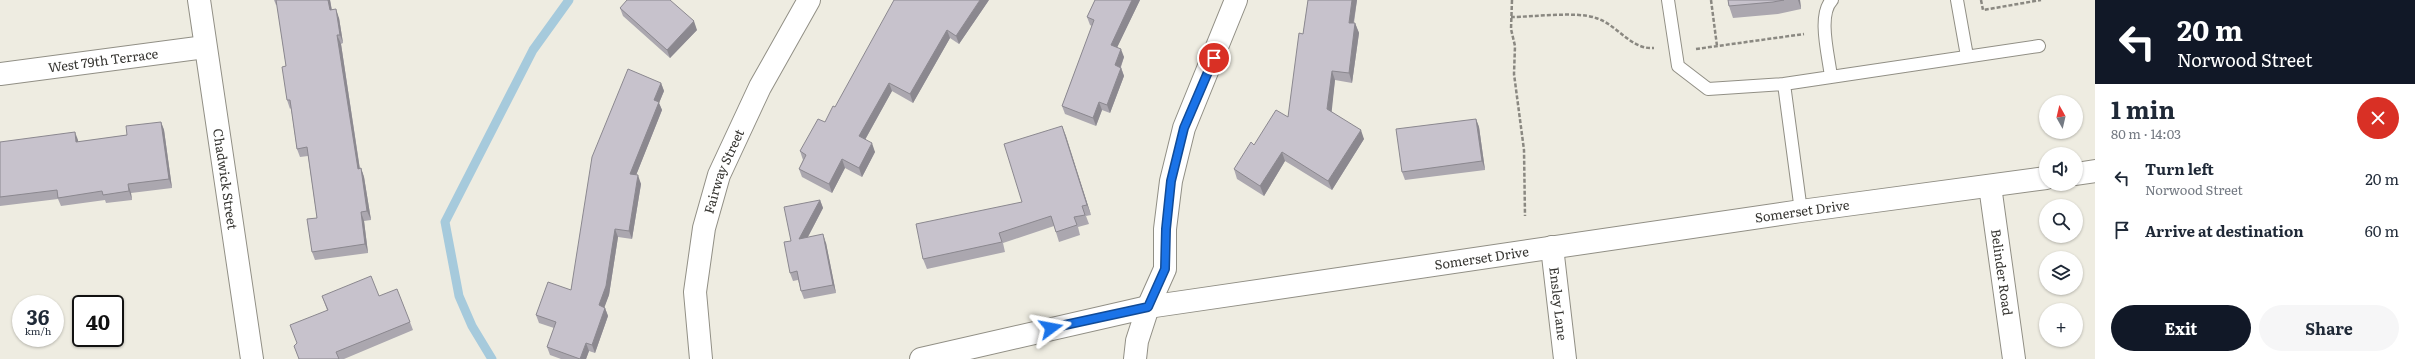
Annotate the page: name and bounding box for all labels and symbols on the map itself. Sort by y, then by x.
pin [1197,41,1231,75]
street label: West 79th Terrace [47,43,159,77]
north arrow [2039,95,2083,139]
street label: Fairway Street [699,125,749,216]
street label: Chadwick Street [209,127,243,232]
street label: Somerset Drive [1754,195,1851,227]
street label: Belinder Road [1987,228,2018,317]
street label: Somerset Drive [1433,241,1530,274]
street label: Ensley Lane [1545,266,1573,342]
speed limit sign: 40 [72,295,124,347]
position arrow [1030,307,1072,349]

